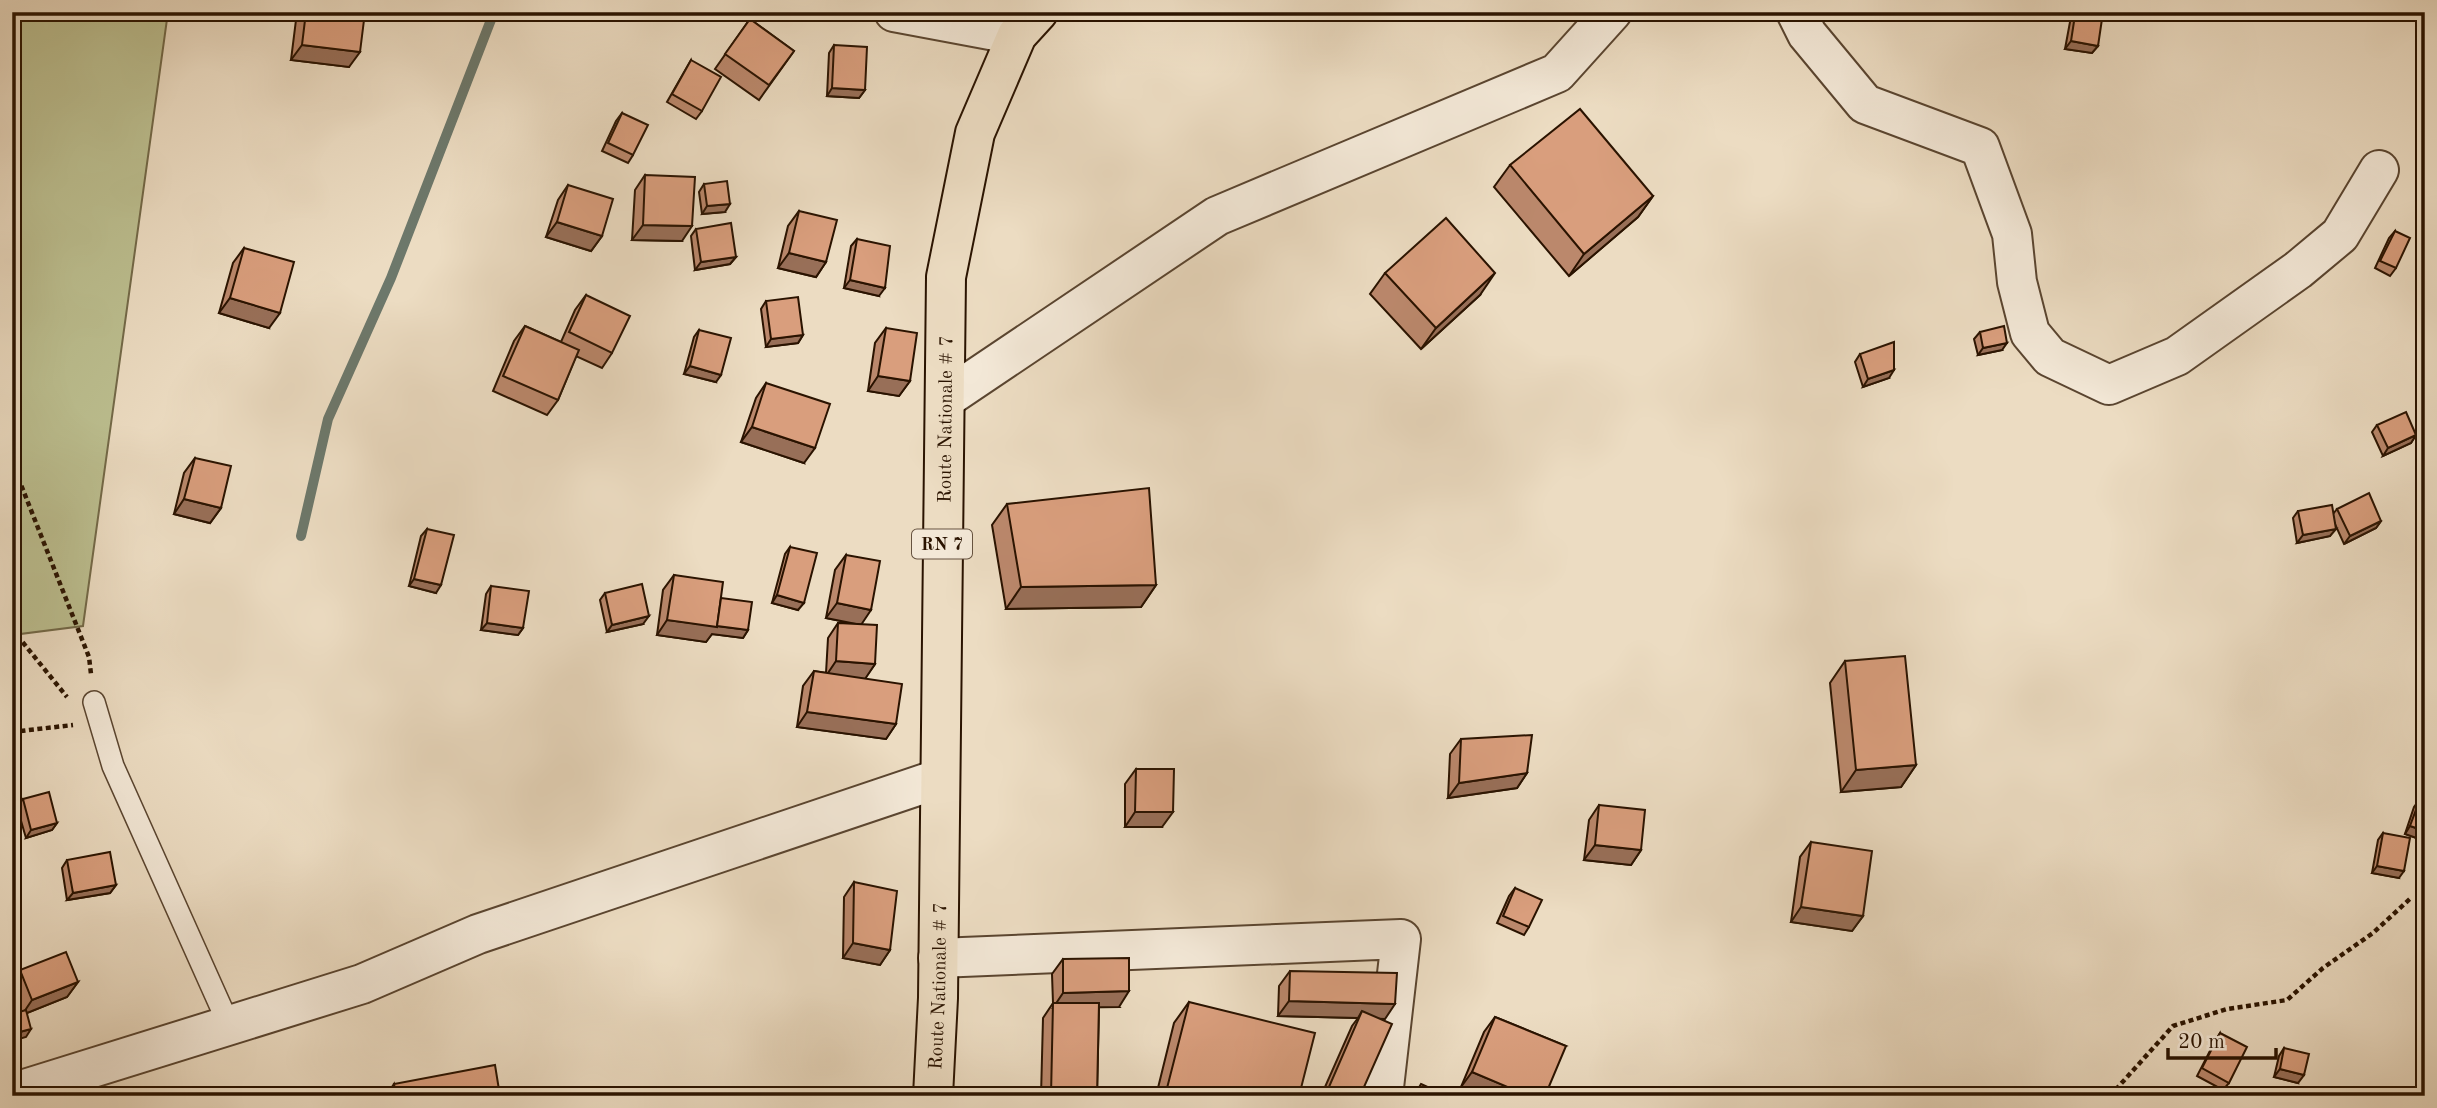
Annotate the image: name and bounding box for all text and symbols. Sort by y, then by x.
street label: Route Nationale # 7 [936,335,957,503]
road number: RN 7 [912,530,972,558]
street label: Route Nationale # 7 [927,902,951,1070]
scale bar [2168,1017,2276,1061]
text: 20 m [2178,1032,2225,1053]

